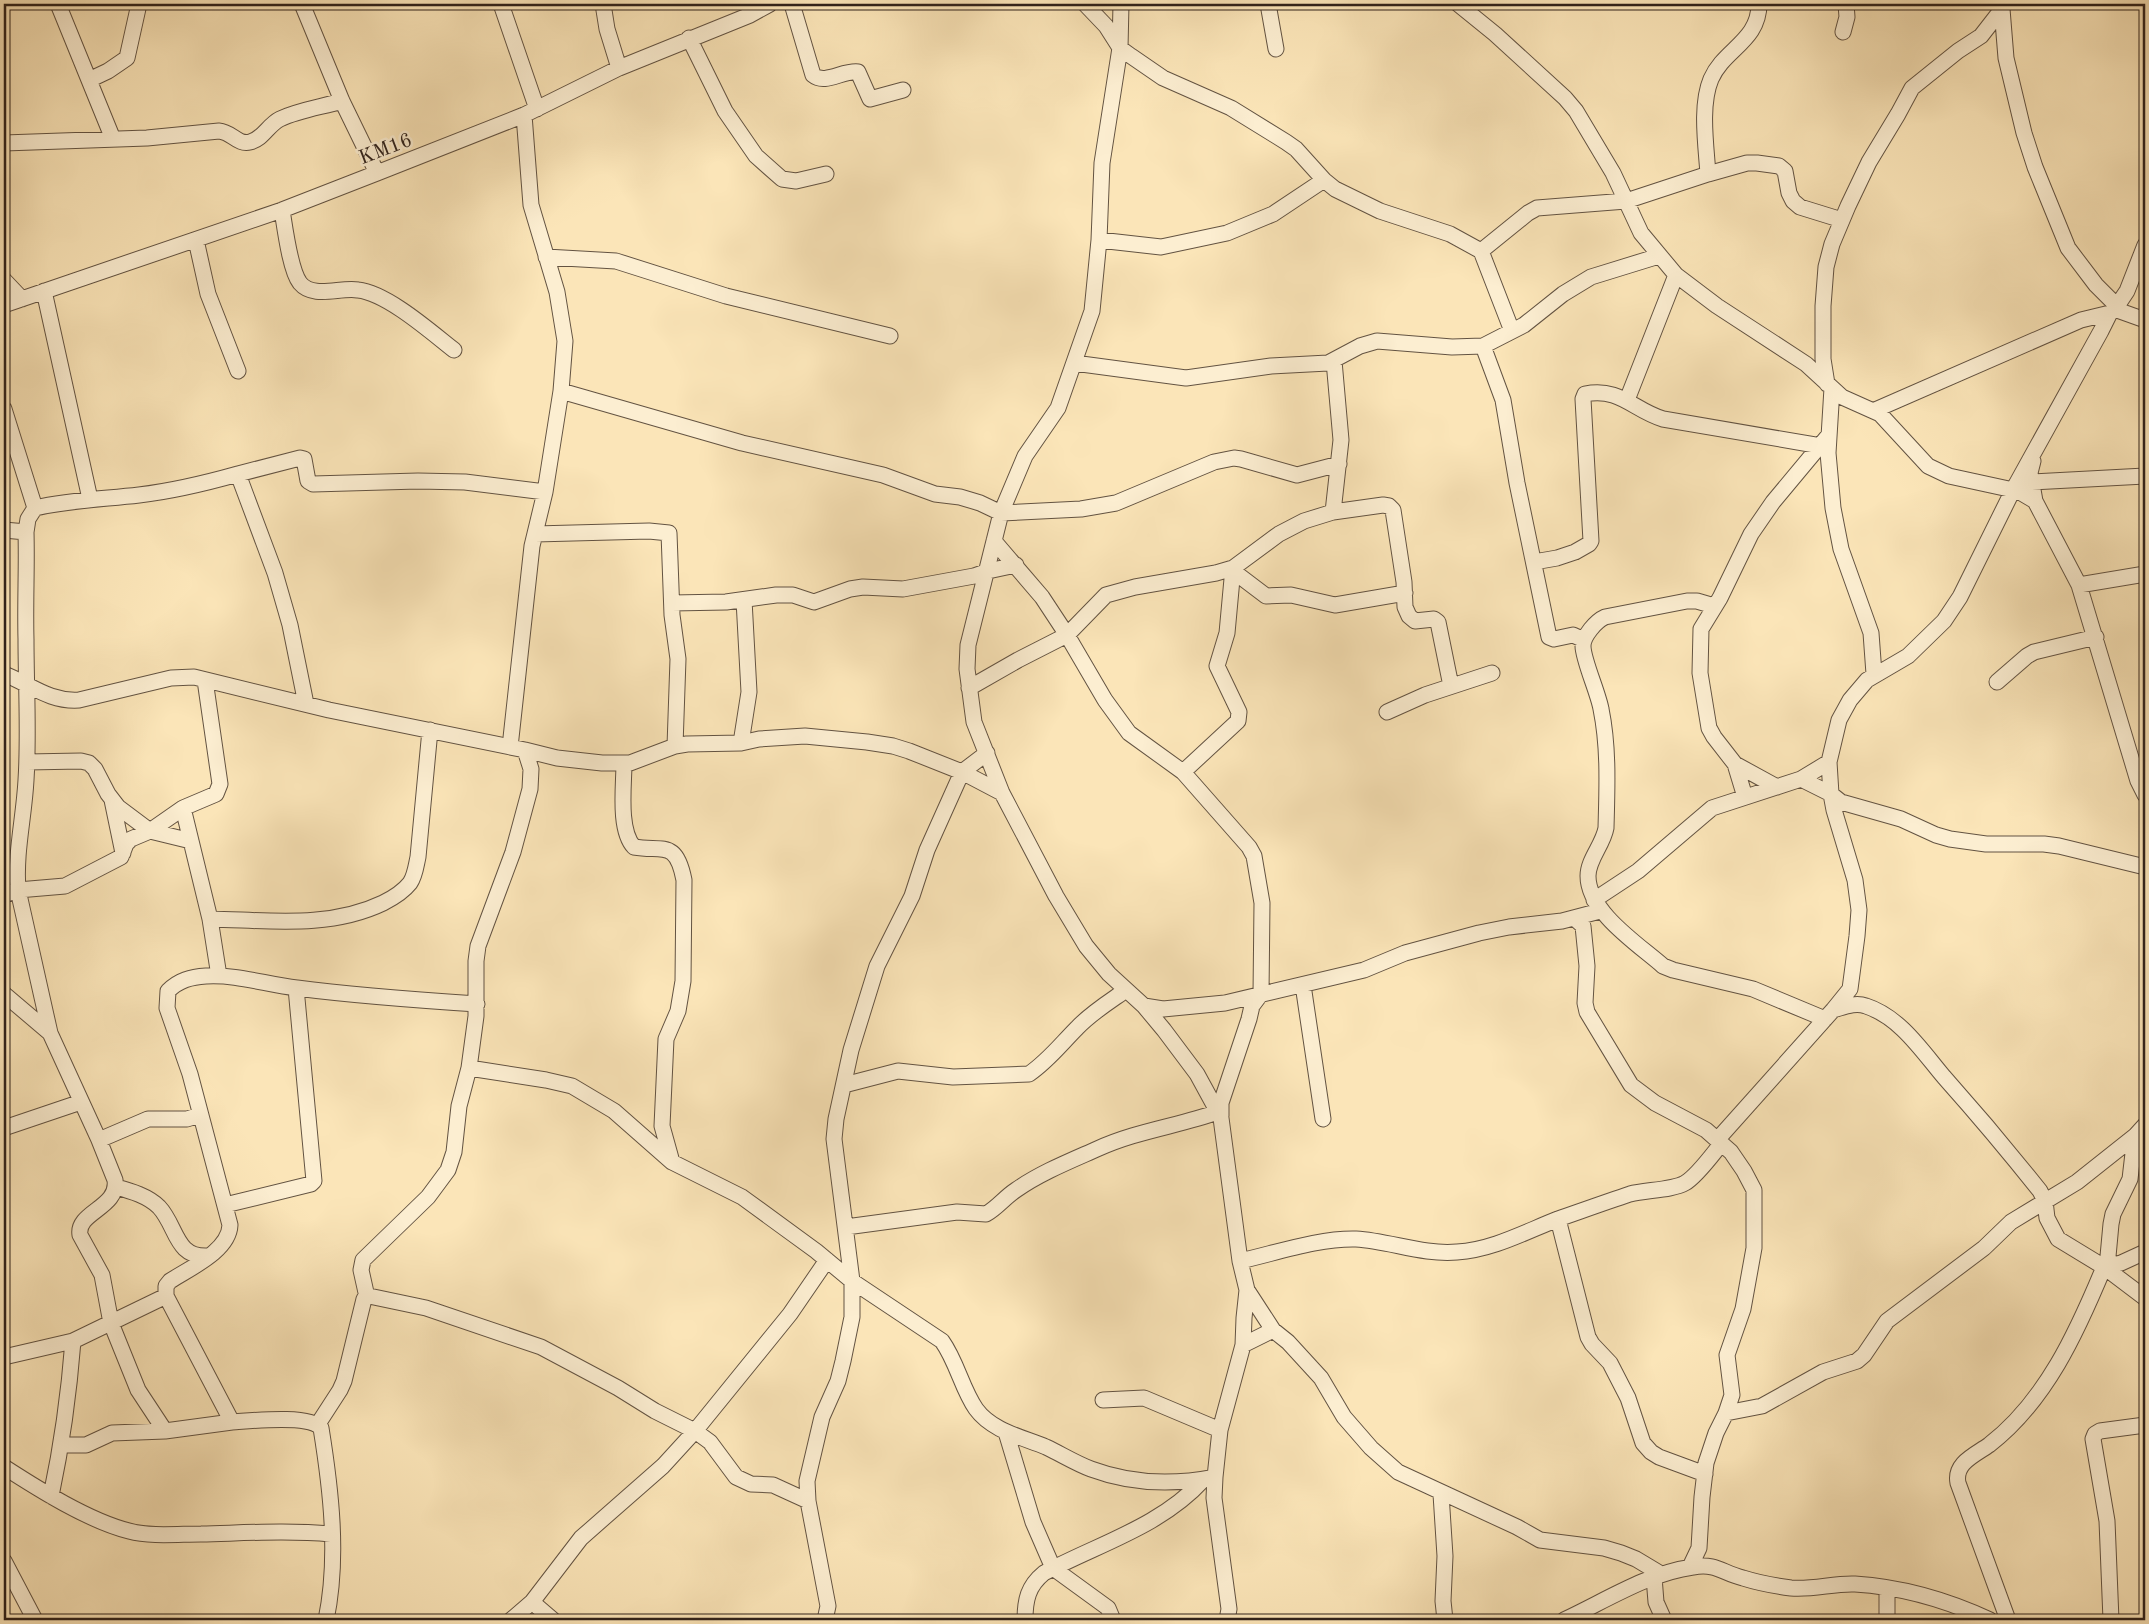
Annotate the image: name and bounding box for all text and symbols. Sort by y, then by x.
street label: KM16 [356,131,415,169]

